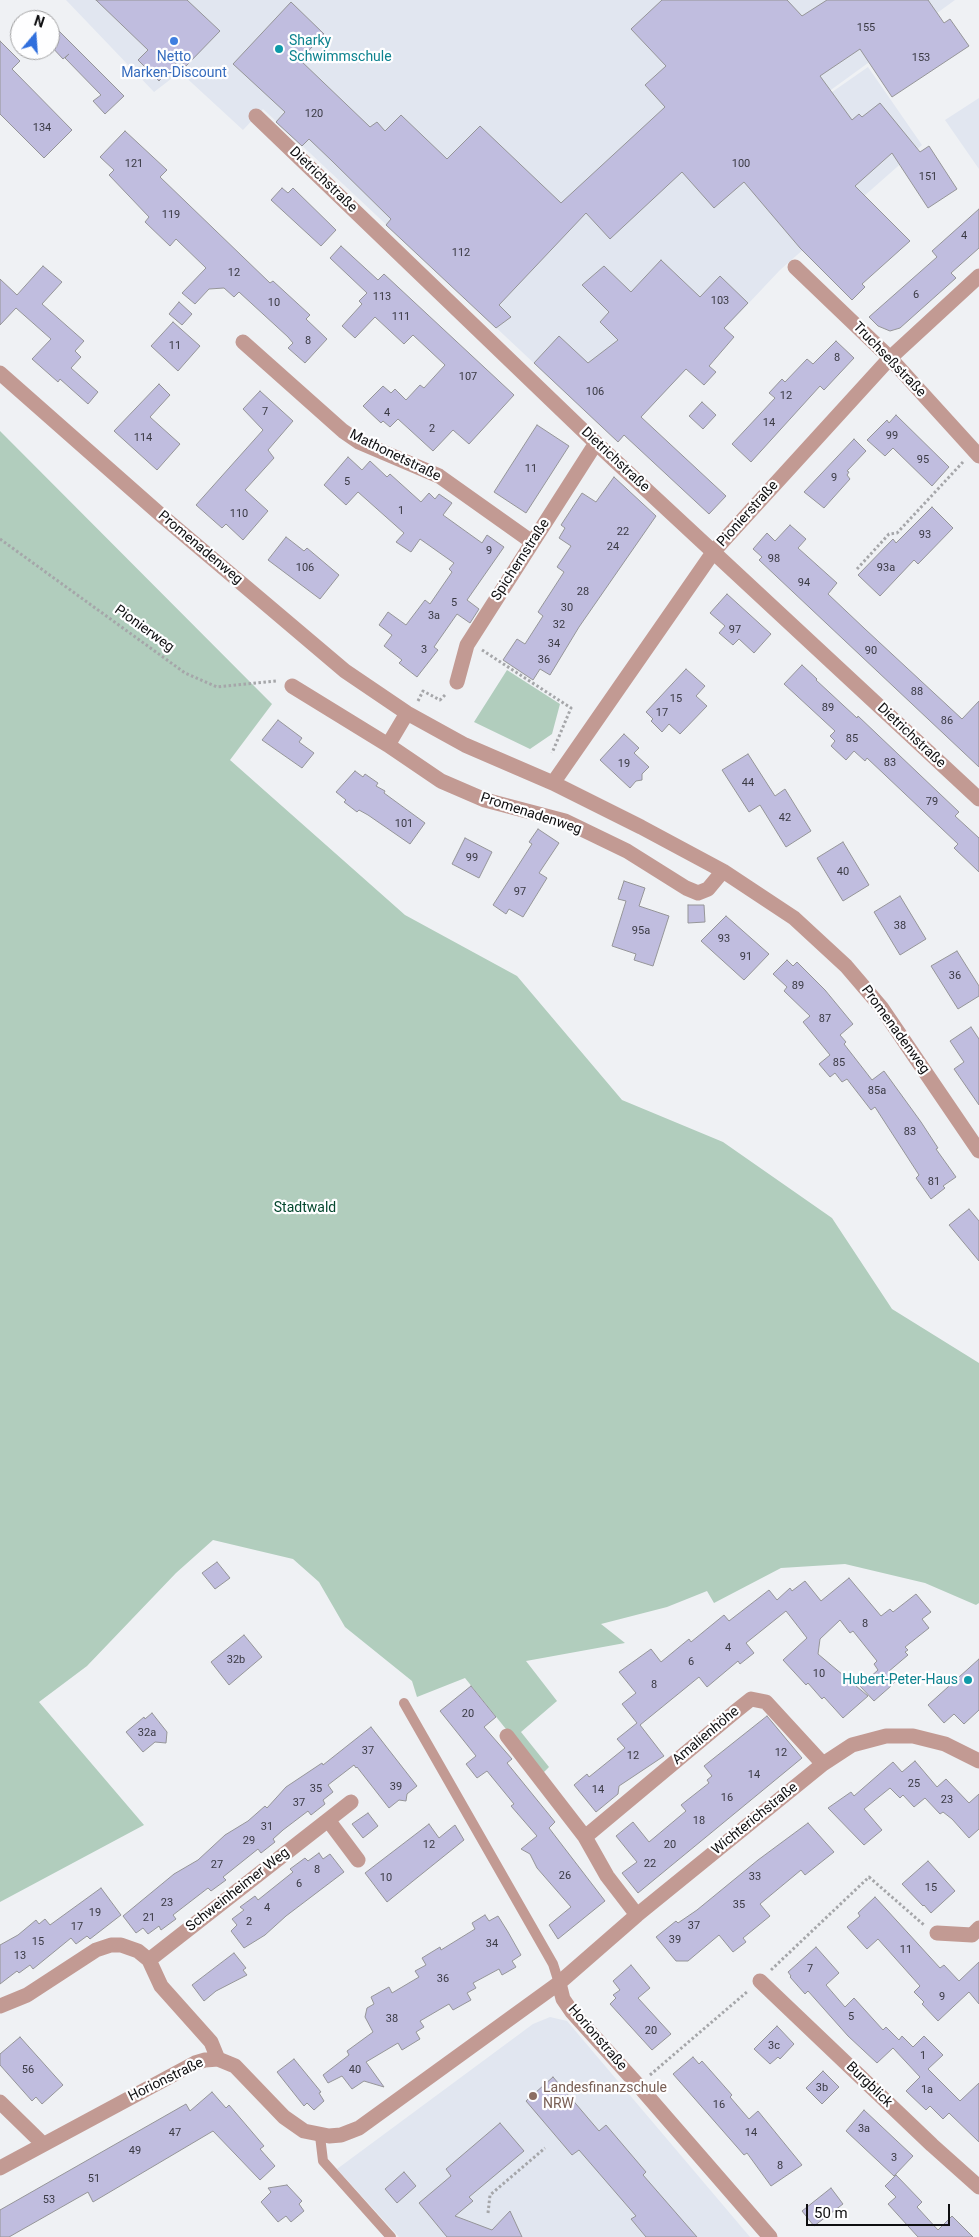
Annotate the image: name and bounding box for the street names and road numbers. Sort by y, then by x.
street label: Dietrichstraße [286,144,360,216]
street label: Truchseßstraße [849,319,929,401]
street label: Dietrichstraße [577,424,653,496]
street label: Mathonetstraße [347,427,443,485]
street label: Pionierstraße [714,477,782,551]
street label: Promenadenweg [154,508,246,588]
street label: Spichernstraße [488,516,554,604]
street label: Pionierweg [111,602,177,656]
street label: Dietrichstraße [873,700,949,772]
street label: Promenadenweg [478,790,584,838]
street label: Promenadenweg [857,982,933,1078]
street label: Amalienhöhe [669,1703,743,1769]
street label: Wichterichstraße [709,1779,801,1859]
street label: Schweinheimer Weg [183,1844,293,1936]
street label: Horionstraße [564,2002,630,2074]
street label: Horionstraße [126,2055,206,2105]
street label: Burgblick [842,2059,896,2111]

